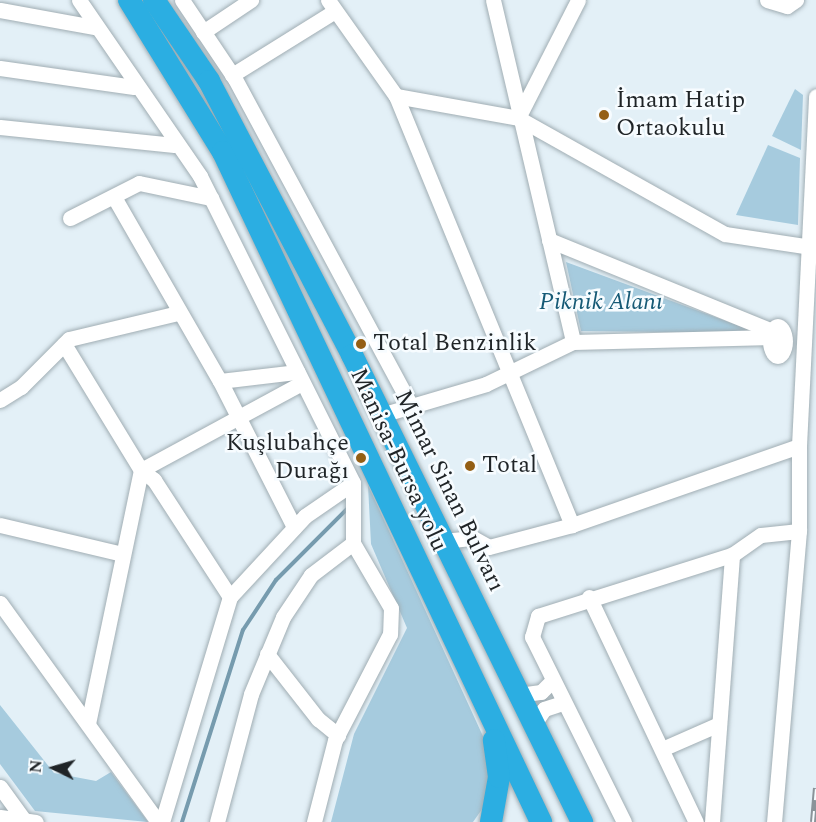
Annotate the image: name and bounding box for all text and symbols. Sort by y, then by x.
place label: İmam Hatip Ortaokulu [616,87,745,143]
marker: İmam Hatip Ortaokulu [597,108,611,122]
park label: Piknik Alanı [539,289,663,317]
place label: Total Benzinlik [373,330,537,358]
marker: Total Benzinlik [354,337,368,351]
street label: Manisa-Bursa yolu [343,364,453,556]
street label: Mimar Sinan Bulvarı [388,385,510,597]
place label: Kuşlubahçe Durağı [226,430,349,486]
marker: Kuşlubahçe Durağı [354,451,368,465]
place label: Total [482,452,537,480]
marker: Total [463,459,477,473]
north arrow [24,738,84,798]
text: N [24,759,49,774]

